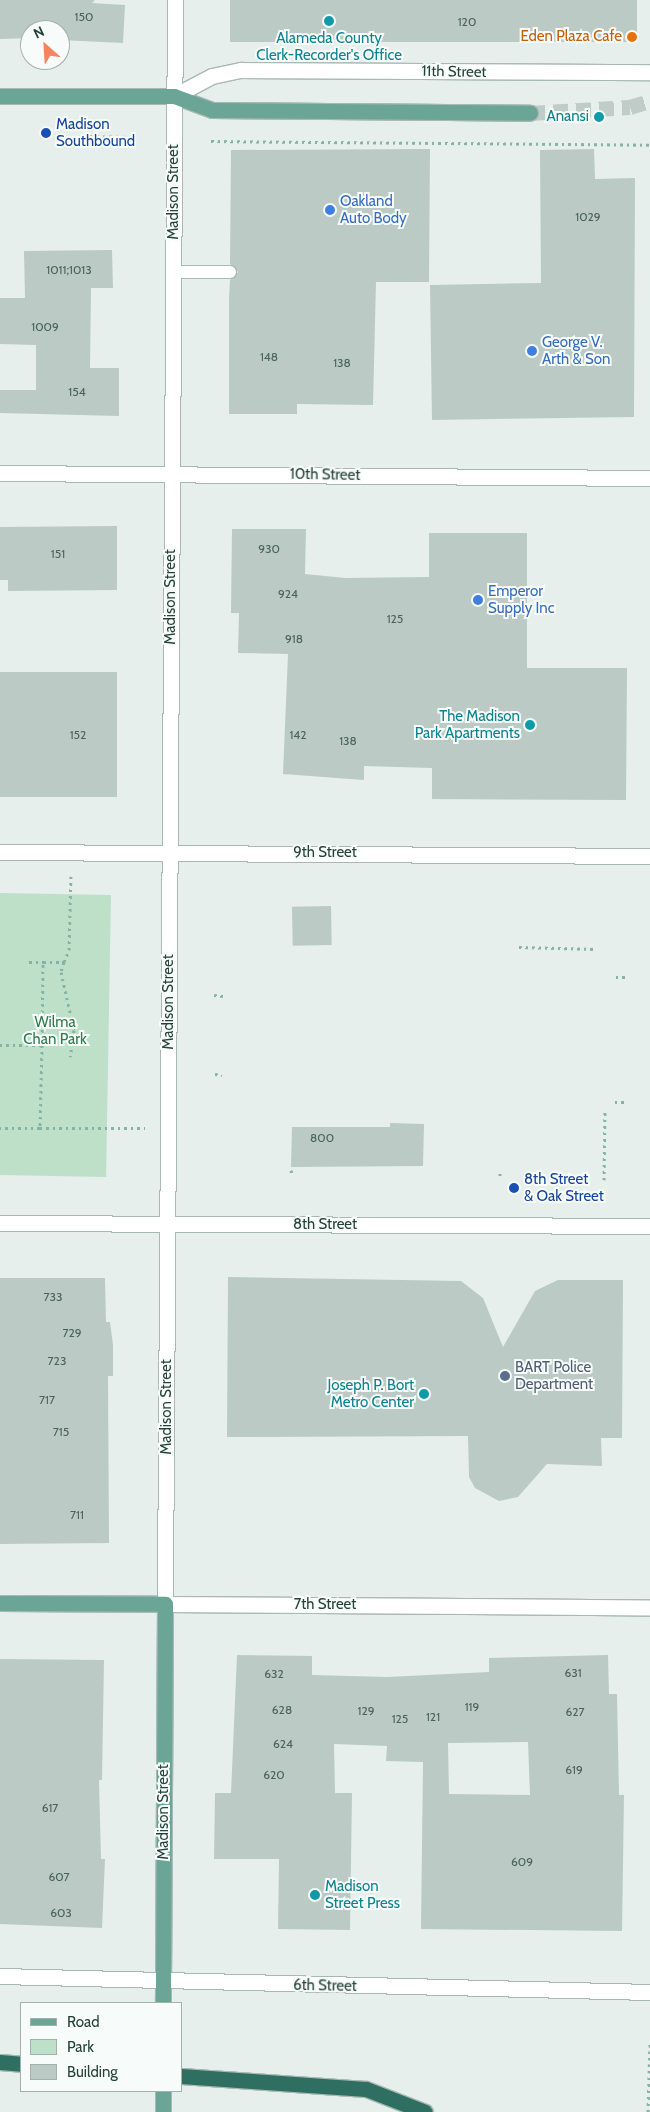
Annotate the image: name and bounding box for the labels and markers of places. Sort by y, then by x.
marker: Alameda County Clerk-Recorder's Office [323,15,335,27]
place label: Eden Plaza Cafe [520,28,622,46]
place label: Alameda County Clerk-Recorder's Office [256,29,402,64]
marker: Eden Plaza Cafe [626,31,638,43]
place label: Anansi [546,108,589,126]
marker: Anansi [593,111,605,123]
place label: Madison Southbound [56,115,135,150]
marker: Madison Southbound [40,127,52,139]
place label: Oakland Auto Body [340,192,407,227]
marker: Oakland Auto Body [324,204,336,216]
place label: George V. Arth & Son [542,333,610,368]
marker: George V. Arth & Son [526,345,538,357]
place label: Emperor Supply Inc [488,582,555,617]
marker: Emperor Supply Inc [472,594,484,606]
place label: The Madison Park Apartments [415,707,520,742]
marker: The Madison Park Apartments [524,719,536,731]
place label: 8th Street & Oak Street [524,1170,604,1205]
marker: 8th Street & Oak Street [508,1182,520,1194]
place label: BART Police Department [515,1358,593,1393]
marker: BART Police Department [499,1370,511,1382]
place label: Joseph P. Bort Metro Center [328,1376,414,1411]
marker: Joseph P. Bort Metro Center [418,1388,430,1400]
place label: Madison Street Press [325,1877,400,1912]
marker: Madison Street Press [309,1889,321,1901]

